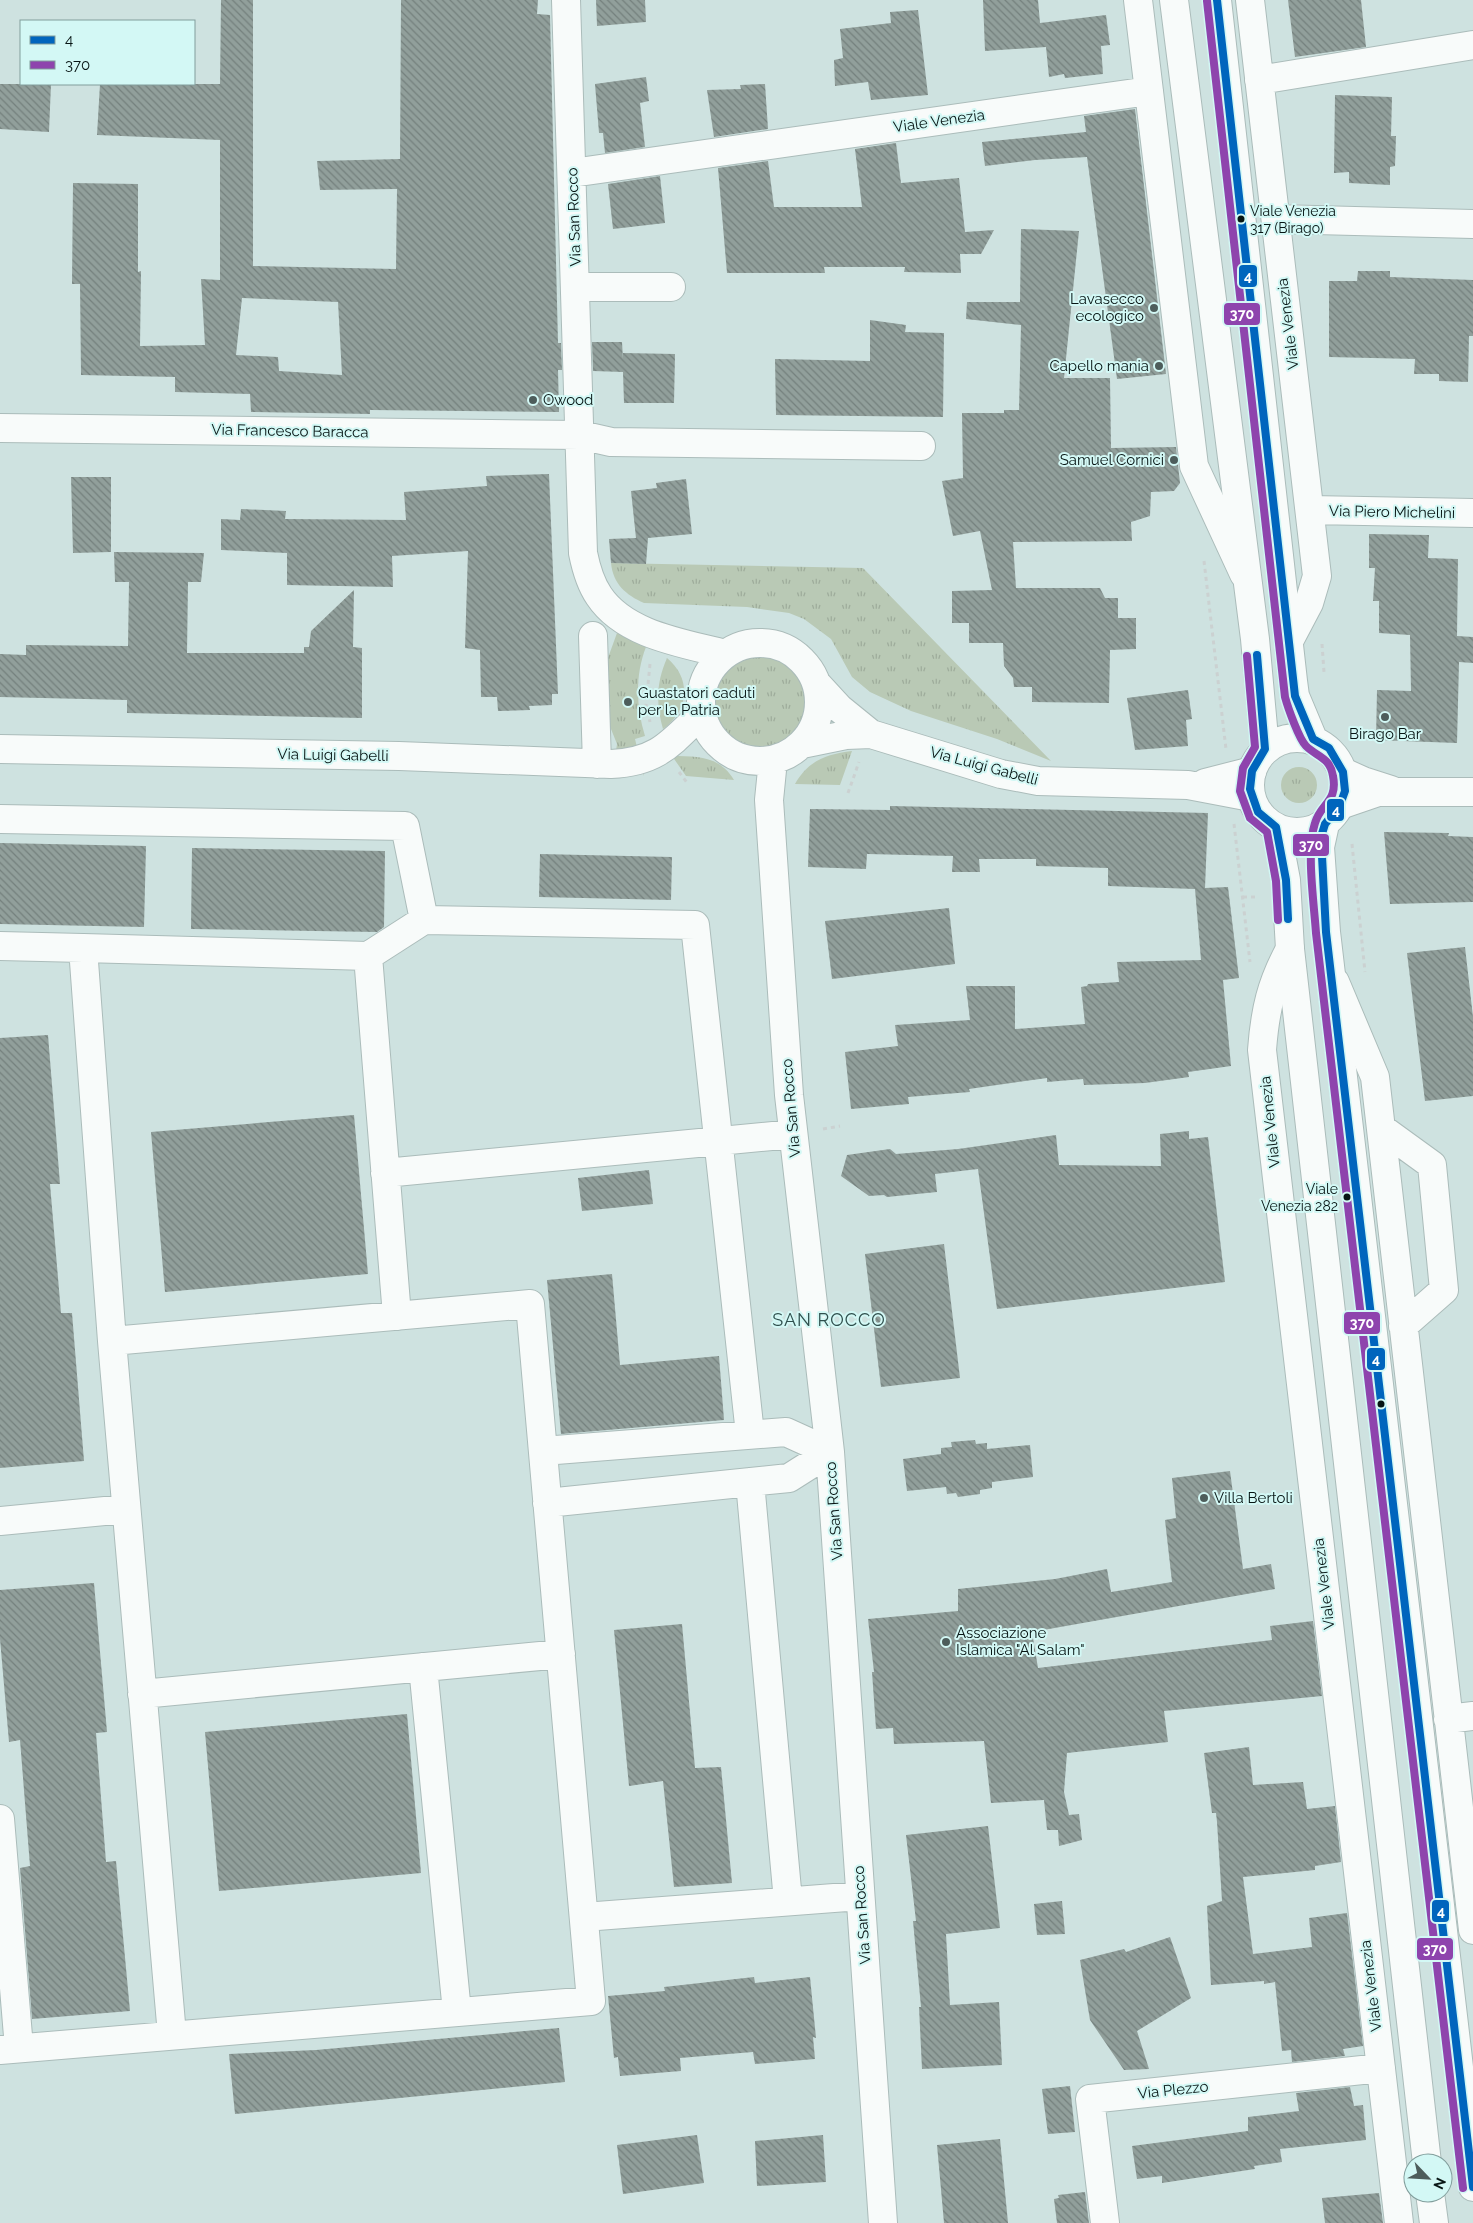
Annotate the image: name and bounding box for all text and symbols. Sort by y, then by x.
legend [20,20,195,85]
text: 4 [65,31,73,49]
text: 370 [65,56,90,74]
street label: Viale Venezia [892,106,986,136]
street label: Via San Rocco [563,167,585,267]
place label: Viale Venezia 317 (Birago) [1250,203,1336,236]
marker: Viale Venezia 317 (Birago) [1236,214,1246,224]
line badge: 4 [1238,264,1258,288]
text: 4 [1244,268,1252,284]
street label: Viale Venezia [1273,277,1303,371]
place label: Lavasecco ecologico [1070,290,1144,325]
marker: Lavasecco ecologico [1148,302,1160,314]
line badge: 370 [1223,302,1261,326]
text: 370 [1230,306,1254,322]
place label: Capello mania [1049,357,1149,375]
marker: Capello mania [1153,360,1165,372]
place label: Owood [543,391,593,409]
marker: Owood [527,394,539,406]
street label: Via Francesco Baracca [211,421,369,441]
place label: Samuel Cornici [1060,451,1164,469]
marker: Samuel Cornici [1168,454,1180,466]
street label: Via Piero Michelini [1329,502,1455,522]
place label: Guastatori caduti per la Patria [638,684,755,719]
marker: Guastatori caduti per la Patria [622,696,634,708]
marker: Birago Bar [1379,711,1391,723]
place label: Birago Bar [1349,725,1422,743]
street label: Via Luigi Gabelli [928,743,1040,789]
street label: Via Luigi Gabelli [277,745,389,765]
line badge: 4 [1326,798,1345,822]
text: 4 [1332,802,1340,818]
line badge: 370 [1292,833,1330,857]
text: 370 [1299,837,1323,853]
street label: Via San Rocco [778,1058,804,1158]
street label: Viale Venezia [1256,1075,1284,1169]
place label: Viale Venezia 282 [1261,1181,1338,1214]
marker: Viale Venezia 282 [1342,1192,1352,1202]
district label: SAN ROCCO [772,1309,886,1330]
line badge: 370 [1343,1311,1381,1335]
text: 370 [1350,1315,1374,1331]
line badge: 4 [1366,1347,1386,1371]
text: 4 [1372,1351,1380,1367]
unlabelled marker [1376,1399,1386,1409]
street label: Via San Rocco [822,1461,846,1561]
place label: Villa Bertoli [1214,1489,1293,1507]
marker: Villa Bertoli [1198,1492,1210,1504]
street label: Viale Venezia [1309,1537,1339,1631]
place label: Associazione Islamica "Al Salam" [956,1624,1085,1659]
marker: Associazione Islamica "Al Salam" [940,1636,952,1648]
street label: Via San Rocco [850,1865,874,1965]
line badge: 4 [1431,1899,1450,1923]
text: 4 [1437,1903,1445,1919]
line badge: 370 [1416,1937,1454,1961]
street label: Viale Venezia [1356,1939,1386,2033]
text: 370 [1423,1941,1447,1957]
street label: Via Plezzo [1137,2077,1209,2103]
north arrow [1403,2153,1453,2203]
text: N [1430,2175,1449,2192]

